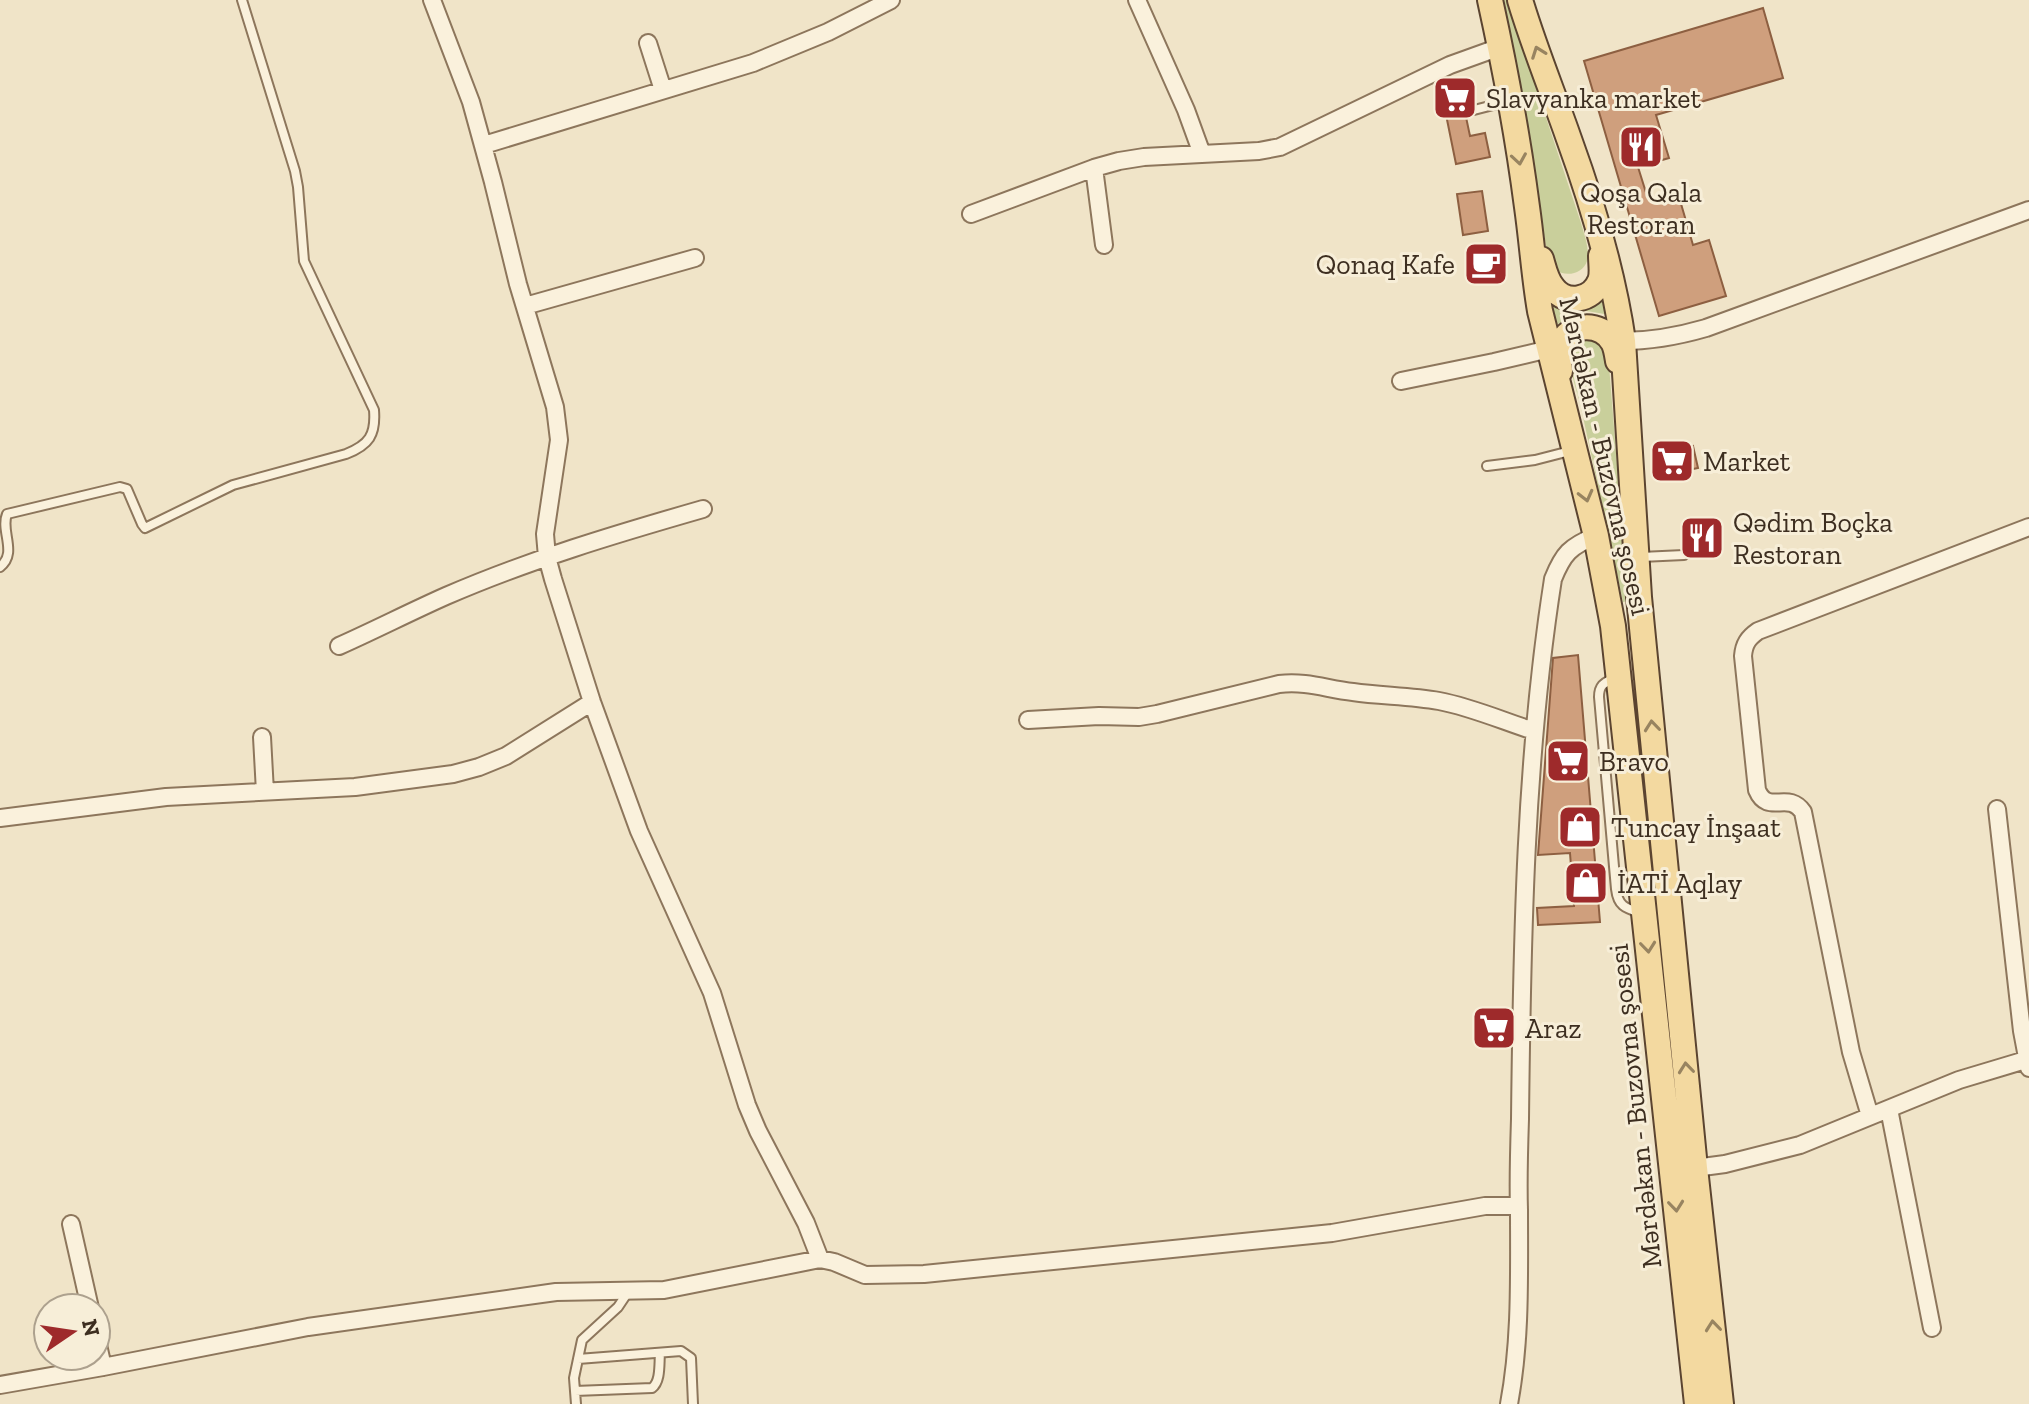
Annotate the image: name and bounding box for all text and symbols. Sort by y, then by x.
one-way arrow [1531,46,1548,60]
supermarket icon: Slavyanka market [1431,74,1479,122]
place label: Slavyanka market [1486,82,1701,115]
restaurant icon: Qoşa Qala Restoran [1617,123,1665,171]
one-way arrow [1510,152,1527,166]
place label: Qoşa Qala Restoran [1580,176,1703,241]
cafe icon: Qonaq Kafe [1462,240,1510,288]
place label: Qonaq Kafe [1316,248,1455,281]
street label: Mərdəkan - Buzovna şosesi [1552,293,1658,619]
supermarket icon: Market [1648,437,1696,485]
place label: Market [1703,445,1791,478]
one-way arrow [1577,489,1594,503]
place label: Qədim Boçka Restoran [1733,506,1893,571]
restaurant icon: Qədim Boçka Restoran [1678,514,1726,562]
one-way arrow [1643,719,1660,732]
supermarket icon: Bravo [1544,737,1592,785]
place label: Bravo [1599,745,1669,778]
shop icon: Tuncay İnşaat [1556,803,1604,851]
place label: Tuncay İnşaat [1611,811,1781,844]
shop icon: İATİ Aqlay [1562,859,1610,907]
place label: İATİ Aqlay [1617,867,1743,900]
one-way arrow [1640,941,1657,954]
street label: Mərdəkan - Buzovna şosesi [1602,942,1668,1270]
supermarket icon: Araz [1470,1004,1518,1052]
place label: Araz [1525,1012,1581,1045]
one-way arrow [1677,1061,1694,1074]
one-way arrow [1667,1200,1684,1213]
north arrow [32,1292,112,1372]
text: N [76,1316,106,1339]
one-way arrow [1704,1320,1721,1333]

